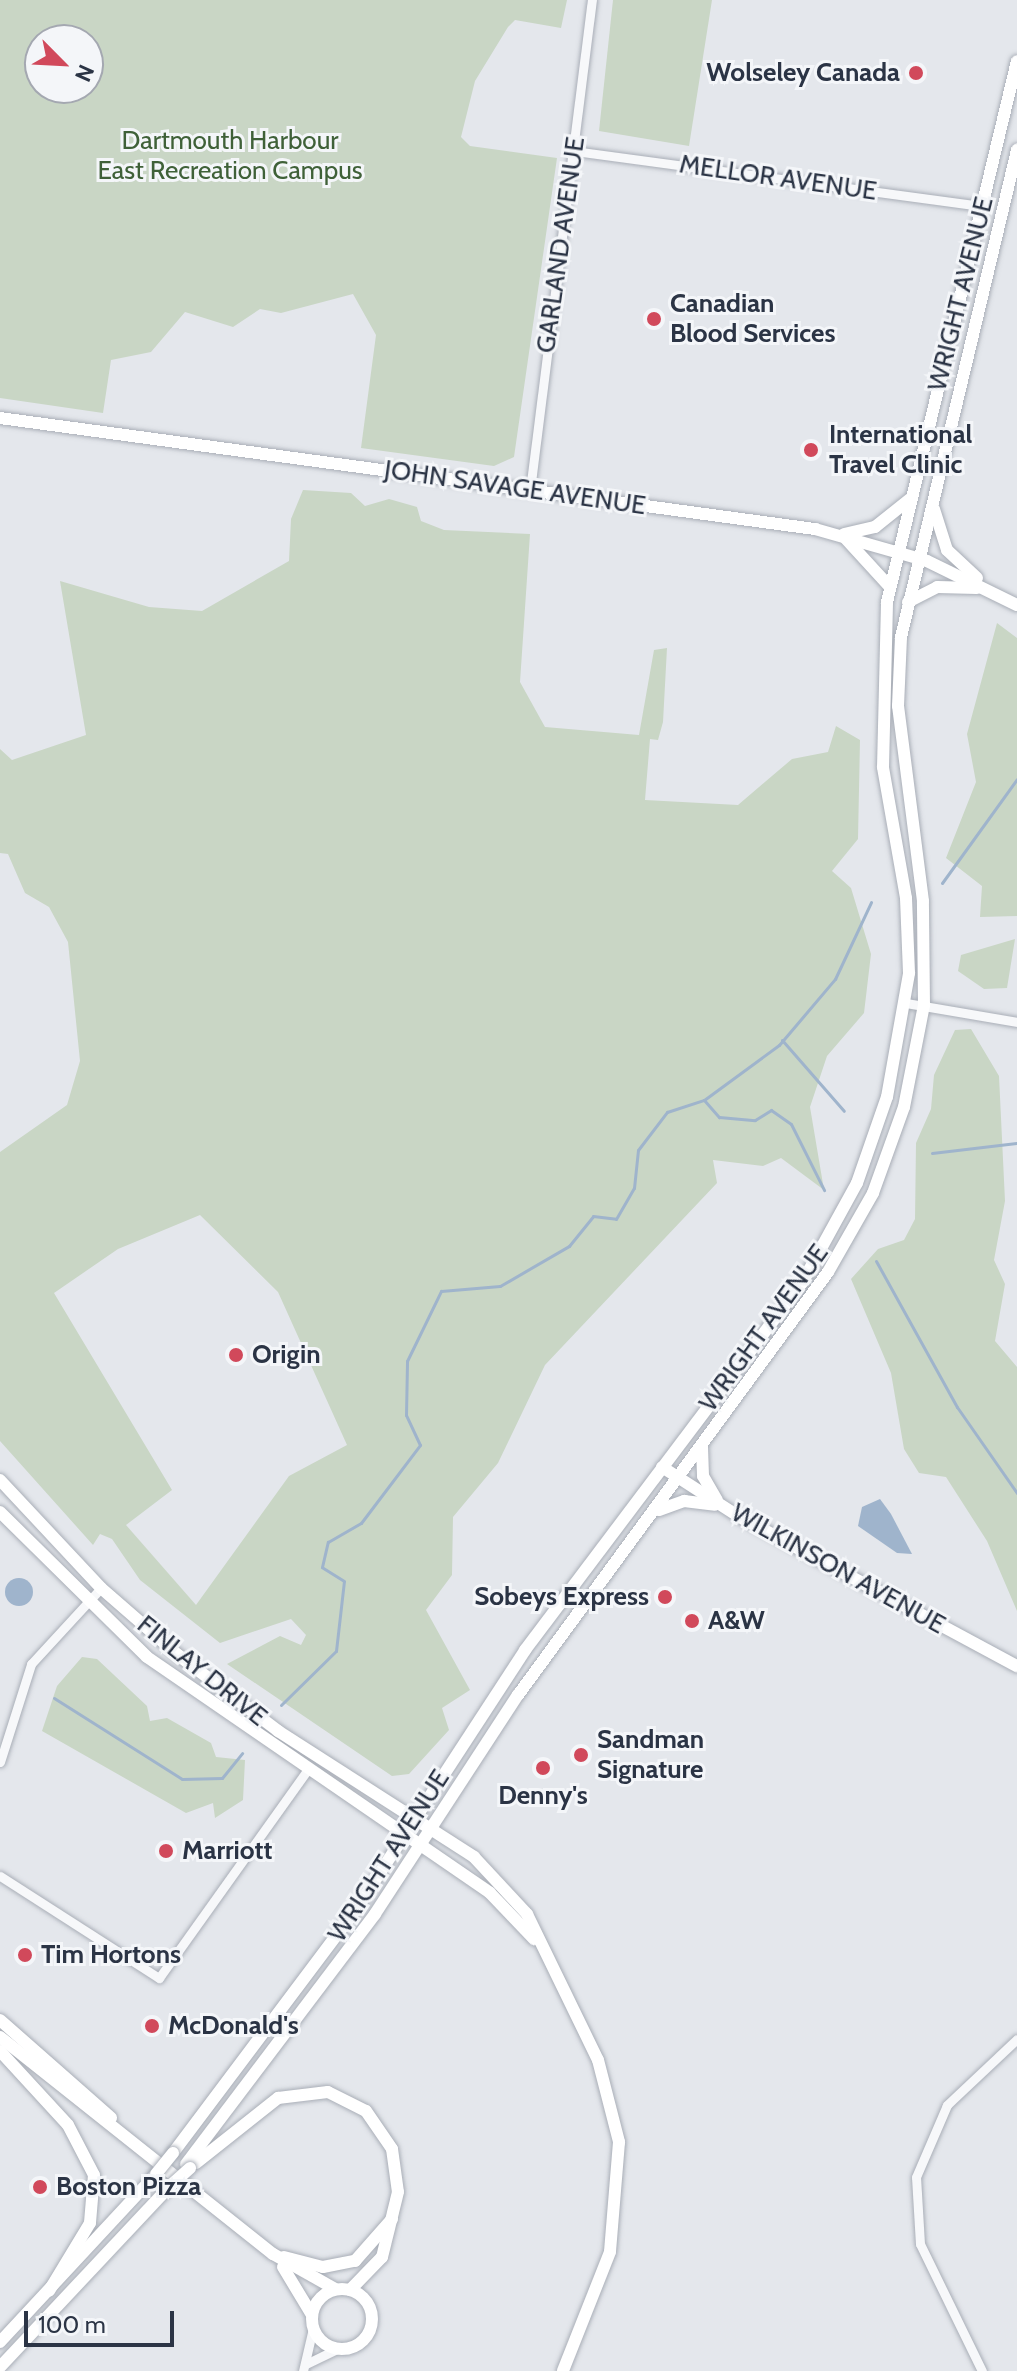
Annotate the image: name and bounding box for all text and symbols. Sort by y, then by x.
north arrow [24,24,104,104]
place label: Wolseley Canada [706,57,900,89]
text: N [69,61,100,86]
marker: Wolseley Canada [907,64,925,82]
park label: Dartmouth Harbour East Recreation Campus [97,125,363,186]
street label: GARLAND AVENUE [530,135,592,355]
street label: MELLOR AVENUE [677,149,879,207]
street label: WRIGHT AVENUE [922,194,1000,394]
place label: Canadian Blood Services [670,288,835,350]
marker: Canadian Blood Services [645,310,663,328]
place label: International Travel Clinic [829,419,972,480]
marker: International Travel Clinic [800,439,822,461]
street label: JOHN SAVAGE AVENUE [382,454,648,522]
street label: WRIGHT AVENUE [693,1238,835,1418]
place label: Origin [252,1339,321,1371]
marker: Origin [227,1346,245,1364]
street label: WILKINSON AVENUE [726,1497,950,1641]
place label: Sobeys Express [474,1581,649,1613]
marker: Sobeys Express [656,1588,674,1606]
place label: A&W [708,1605,765,1637]
street label: FINLAY DRIVE [131,1609,273,1733]
marker: A&W [683,1612,701,1630]
place label: Sandman Signature [597,1724,704,1786]
marker: Sandman Signature [572,1746,590,1764]
marker: Denny's [534,1759,552,1777]
street label: WRIGHT AVENUE [322,1764,456,1948]
place label: Denny's [498,1780,588,1812]
place label: Marriott [182,1835,272,1867]
marker: Marriott [157,1842,175,1860]
place label: Tim Hortons [41,1939,181,1971]
marker: Tim Hortons [16,1946,34,1964]
place label: McDonald's [168,2010,299,2042]
marker: McDonald's [143,2017,161,2035]
place label: Boston Pizza [56,2171,201,2203]
marker: Boston Pizza [31,2178,49,2196]
scale bar [28,2295,178,2345]
text: 100 m [38,2310,106,2339]

